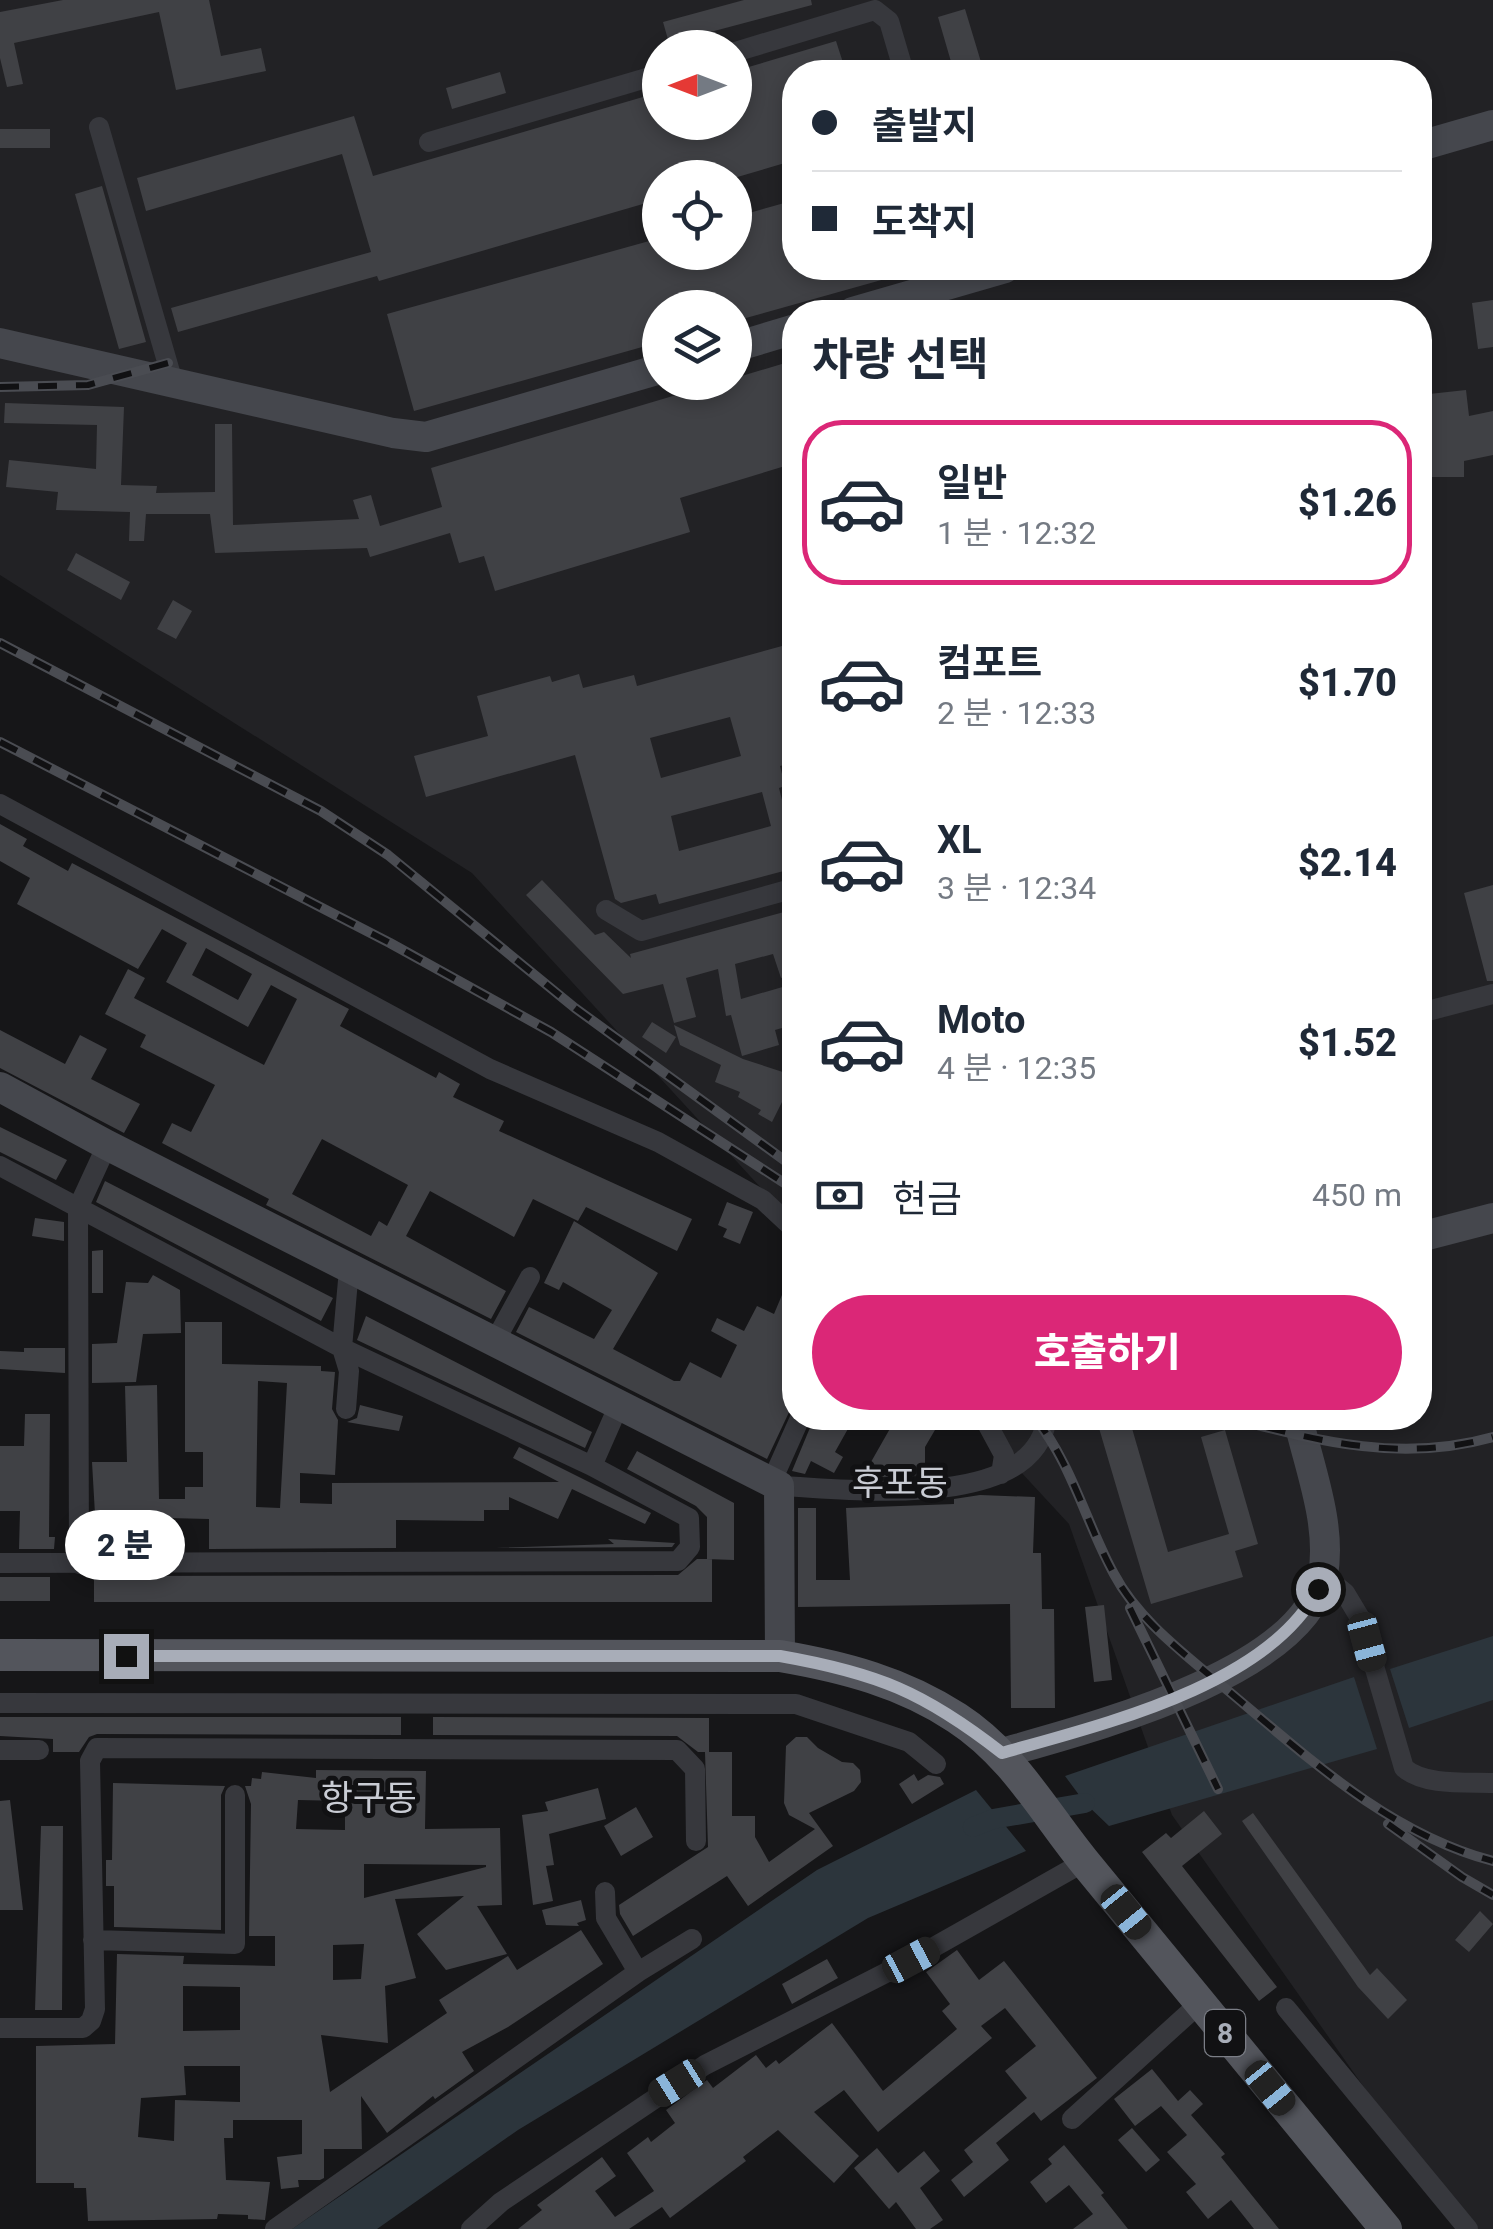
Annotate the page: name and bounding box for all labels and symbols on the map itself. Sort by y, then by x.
north arrow [642,30,752,140]
district label: 후포동 [852,1463,948,1504]
callout: 2 분 [66,1511,186,1581]
route start [1296,1567,1341,1612]
car [1345,1609,1389,1675]
route end [104,1634,149,1679]
district label: 항구동 [321,1778,417,1819]
car [1095,1879,1157,1945]
car [877,1933,945,1987]
road number: 8 [1205,2010,1245,2056]
car [644,2054,710,2112]
car [1239,2055,1301,2121]

